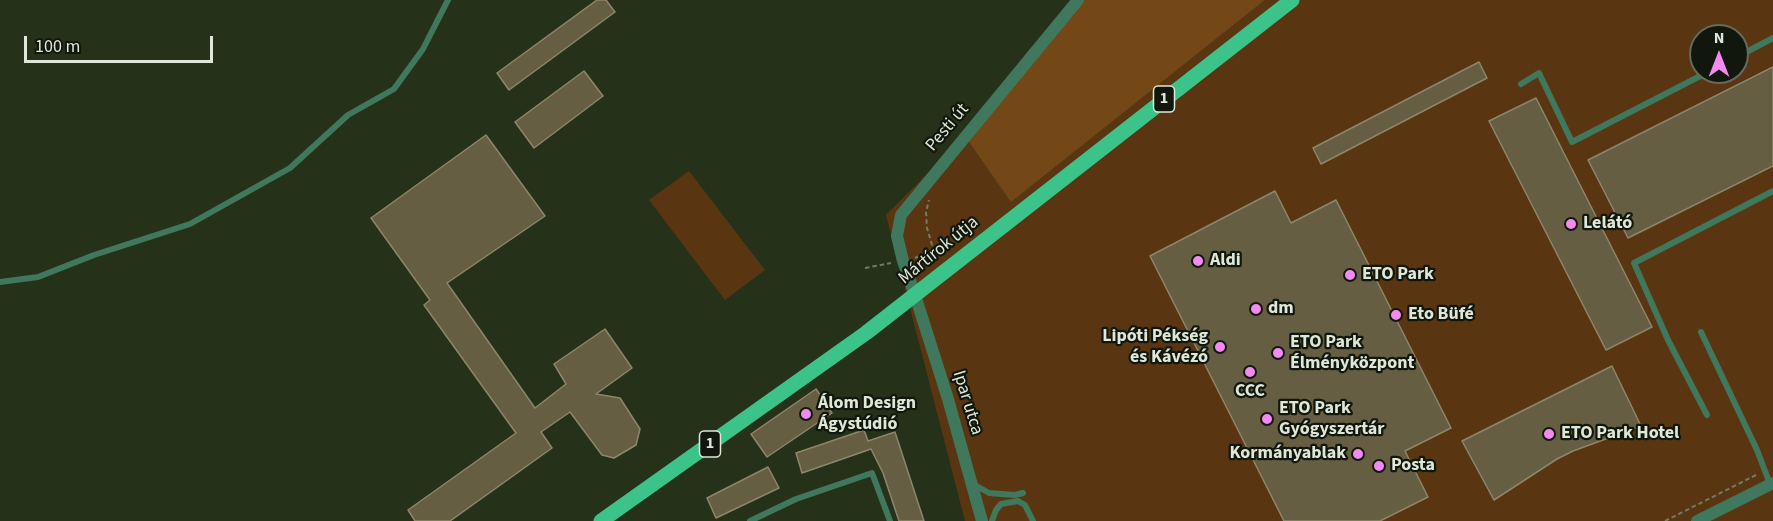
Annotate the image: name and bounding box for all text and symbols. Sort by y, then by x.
scale bar [27,24,216,62]
north arrow [1689,24,1749,84]
text: N [1714,27,1724,49]
text: 100 m [35,34,80,59]
road number: 1 [1154,86,1174,112]
street label: Pesti út [922,100,974,156]
street label: Mártírok útja [895,212,983,290]
place label: Lelátó [1583,213,1632,235]
marker: Lelátó [1564,217,1578,231]
place label: Aldi [1210,250,1241,272]
marker: Aldi [1191,254,1205,268]
place label: ETO Park [1362,264,1434,286]
marker: ETO Park [1343,268,1357,282]
place label: dm [1268,298,1294,320]
marker: dm [1249,302,1263,316]
place label: Eto Büfé [1408,304,1474,326]
marker: Eto Büfé [1389,308,1403,322]
place label: Lipóti Pékség és Kávézó [1102,326,1208,368]
place label: ETO Park Élményközpont [1290,332,1414,374]
marker: Lipóti Pékség és Kávézó [1213,340,1227,354]
marker: ETO Park Élményközpont [1271,346,1285,360]
marker: CCC [1243,365,1257,379]
street label: Ipar utca [947,368,987,438]
place label: CCC [1235,381,1265,403]
place label: Álom Design Ágystúdió [818,393,916,436]
place label: ETO Park Gyógyszertár [1279,398,1385,440]
marker: Álom Design Ágystúdió [799,407,813,421]
marker: ETO Park Gyógyszertár [1260,412,1274,426]
place label: ETO Park Hotel [1561,423,1679,445]
marker: ETO Park Hotel [1542,427,1556,441]
road number: 1 [700,431,720,457]
place label: Kormányablak [1230,443,1346,465]
marker: Kormányablak [1351,447,1365,461]
place label: Posta [1391,455,1435,477]
marker: Posta [1372,459,1386,473]

